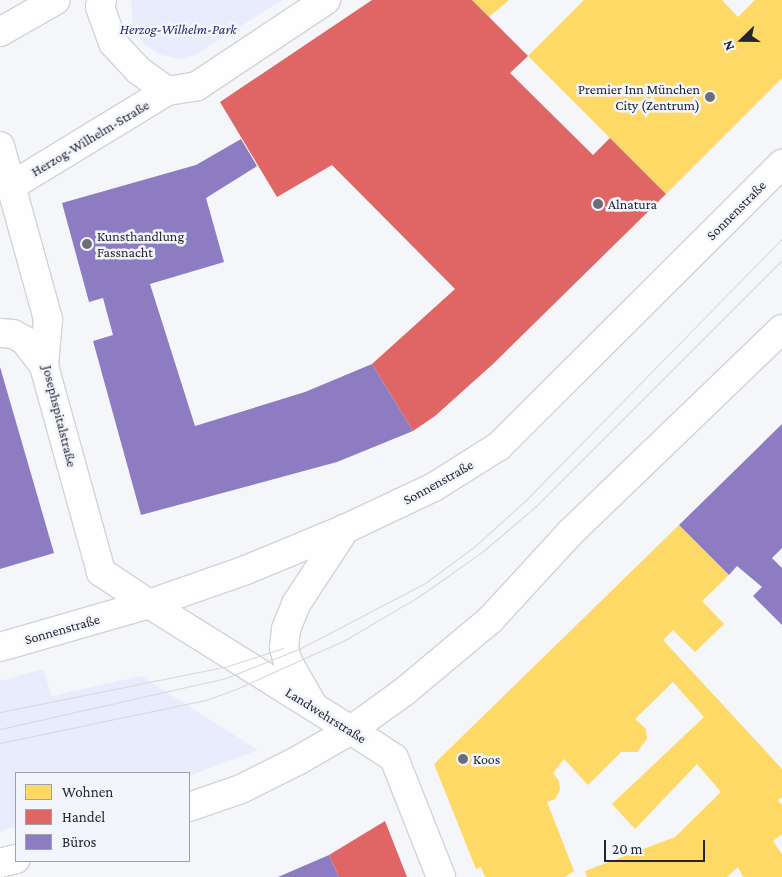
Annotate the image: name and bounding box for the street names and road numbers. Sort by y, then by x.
street label: Herzog-Wilhelm-Straße [28,96,152,180]
street label: Sonnenstraße [703,177,769,243]
street label: Josephspitalstraße [39,363,81,469]
street label: Sonnenstraße [400,456,476,508]
street label: Sonnenstraße [22,610,102,648]
street label: Landwehrstraße [282,683,370,747]

